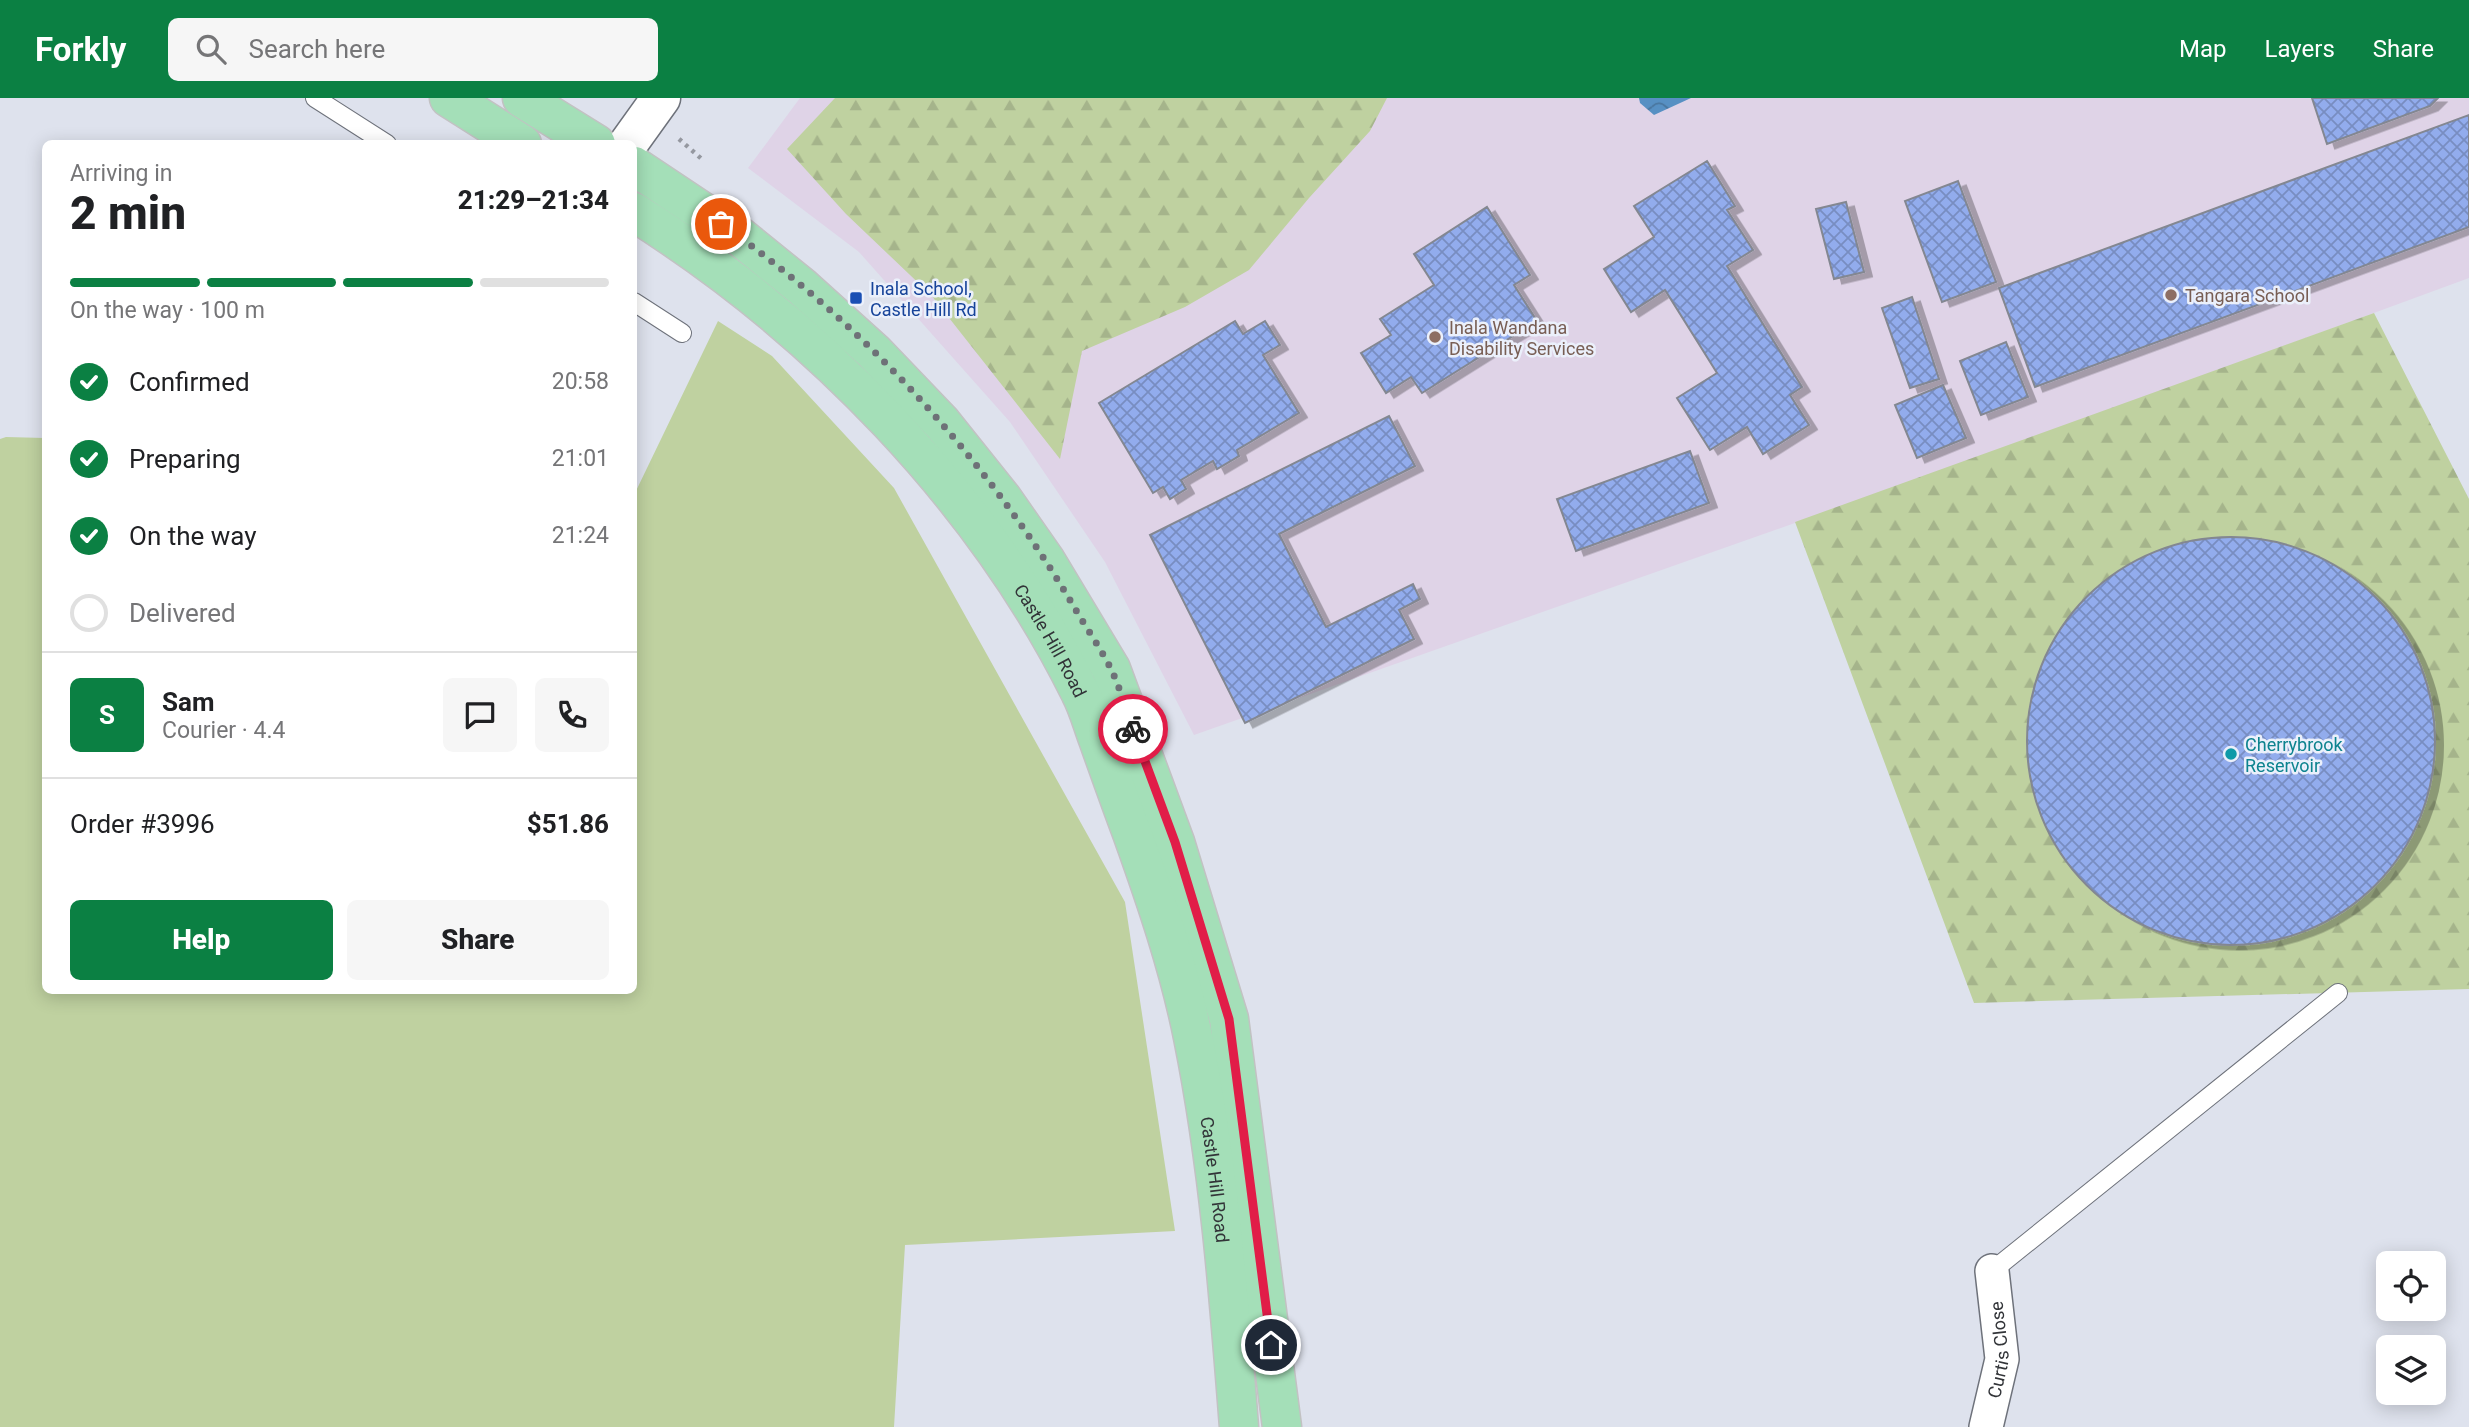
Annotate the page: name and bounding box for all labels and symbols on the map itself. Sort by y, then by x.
pin [691,194,751,254]
place label: Inala School, Castle Hill Rd [870,278,977,320]
place label: Tangara School [2185,285,2309,306]
marker: Tangara School [2163,287,2179,303]
marker: Inala School, Castle Hill Rd [848,290,864,306]
place label: Inala Wandana Disability Services [1449,317,1594,359]
marker: Inala Wandana Disability Services [1427,329,1443,345]
street label: Castle Hill Road [1010,580,1091,701]
courier [1098,694,1168,764]
place label: Cherrybrook Reservoir [2245,734,2344,776]
marker: Cherrybrook Reservoir [2223,746,2239,762]
street label: Castle Hill Road [1197,1115,1234,1244]
street label: Curtis Close [1983,1300,2013,1400]
pin [1241,1315,1301,1375]

